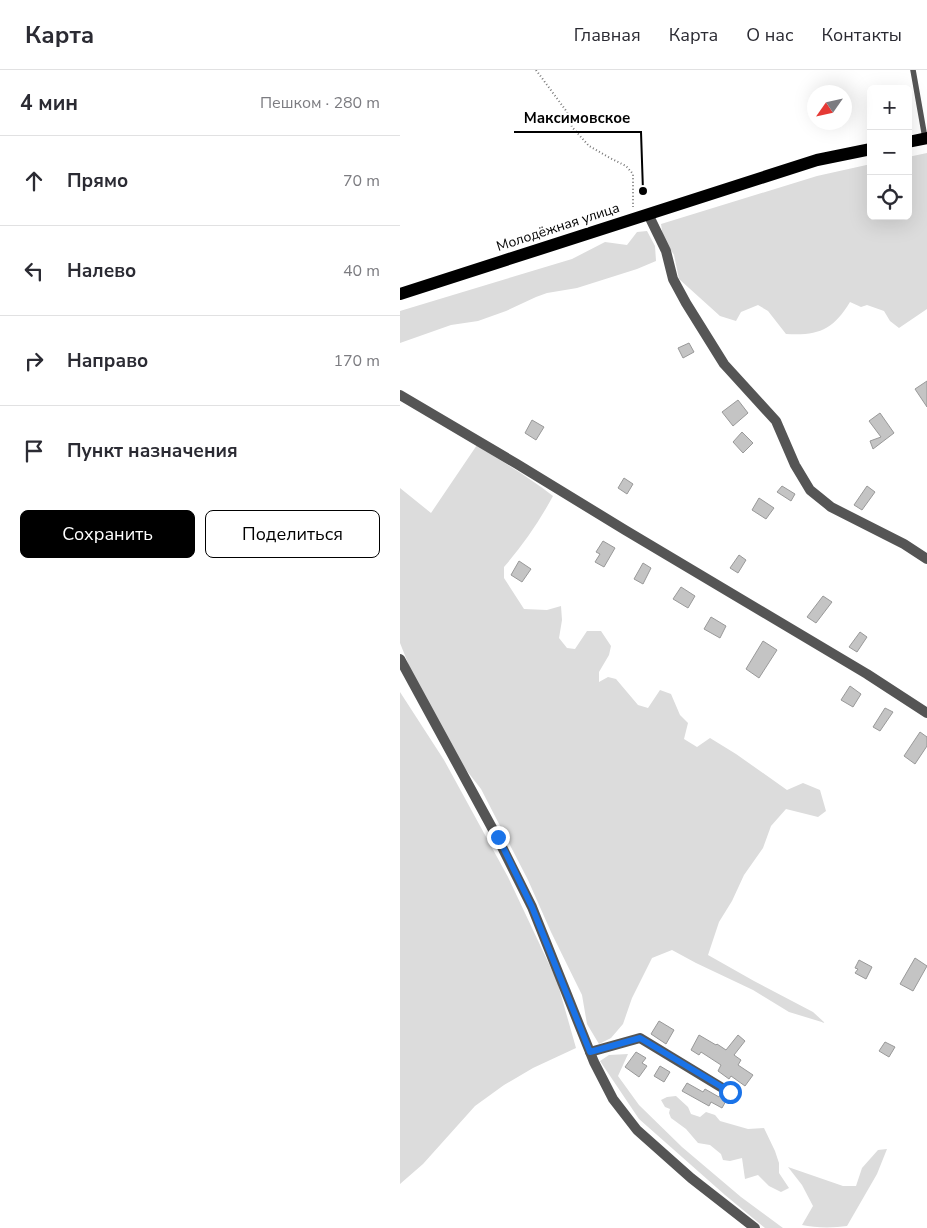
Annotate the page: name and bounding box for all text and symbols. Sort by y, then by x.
text: Карта [25,19,94,51]
text: Главная [574,23,641,47]
text: Карта [669,23,718,47]
text: О нас [746,23,794,47]
text: Контакты [822,23,902,47]
north arrow [807,85,852,130]
map controls [867,85,912,220]
button: + [867,85,912,130]
text: 4 мин [20,89,78,117]
text: Пешком · 280 m [260,92,380,114]
callout: Максимовское [514,102,641,132]
text: Максимовское [524,108,630,128]
button: − [867,130,912,175]
icon: ahead [20,167,48,195]
text: Прямо [67,168,128,194]
text: 70 m [343,170,380,192]
button: locate [867,175,912,220]
street label: Молодёжная улица [494,198,622,256]
icon: left [20,257,48,285]
text: Налево [67,258,136,284]
text: 40 m [343,260,380,282]
icon: right [20,347,48,375]
text: Направо [67,348,148,374]
text: 170 m [333,350,380,372]
icon: arrive [20,437,48,465]
text: Пункт назначения [67,438,238,464]
button: Сохранить [20,510,195,558]
button: Поделиться [205,510,380,558]
route end [487,826,510,849]
route start [719,1081,742,1104]

